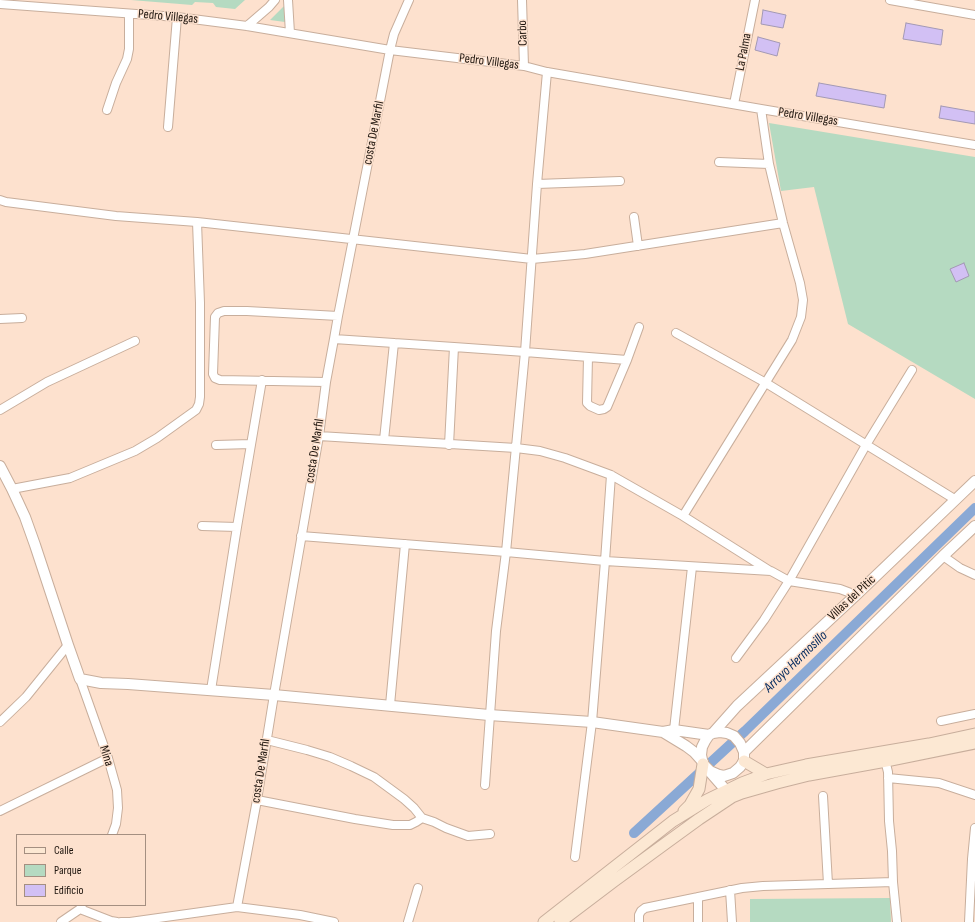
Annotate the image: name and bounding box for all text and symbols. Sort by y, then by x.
street label: Pedro Villegas [137,7,199,27]
street label: Carbo [515,20,531,46]
street label: La Palma [733,32,755,72]
street label: Pedro Villegas [458,51,520,73]
street label: costa De Marfil [360,100,388,166]
street label: Pedro Villegas [777,105,839,129]
street label: costa De Marfil [302,418,328,484]
street label: Villas del Pitic [825,572,879,624]
water label: Arroyo Hermosillo [761,628,831,696]
street label: costa De Marfil [248,738,274,804]
street label: Mina [96,744,116,768]
legend [16,834,146,906]
text: Calle [54,843,74,858]
text: Parque [54,863,82,878]
text: Edificio [54,883,83,898]

